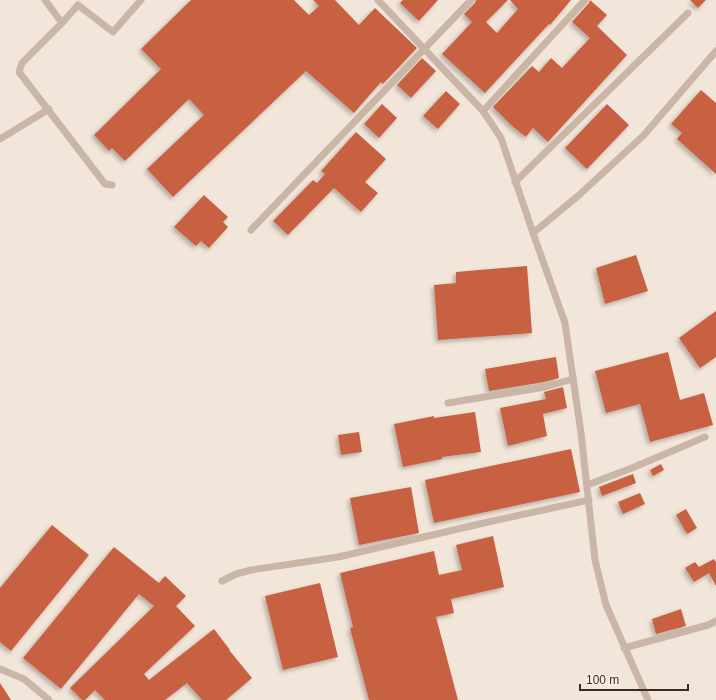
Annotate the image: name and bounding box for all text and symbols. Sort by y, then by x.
scale bar [580,666,688,692]
text: 100 m [586,673,619,687]

